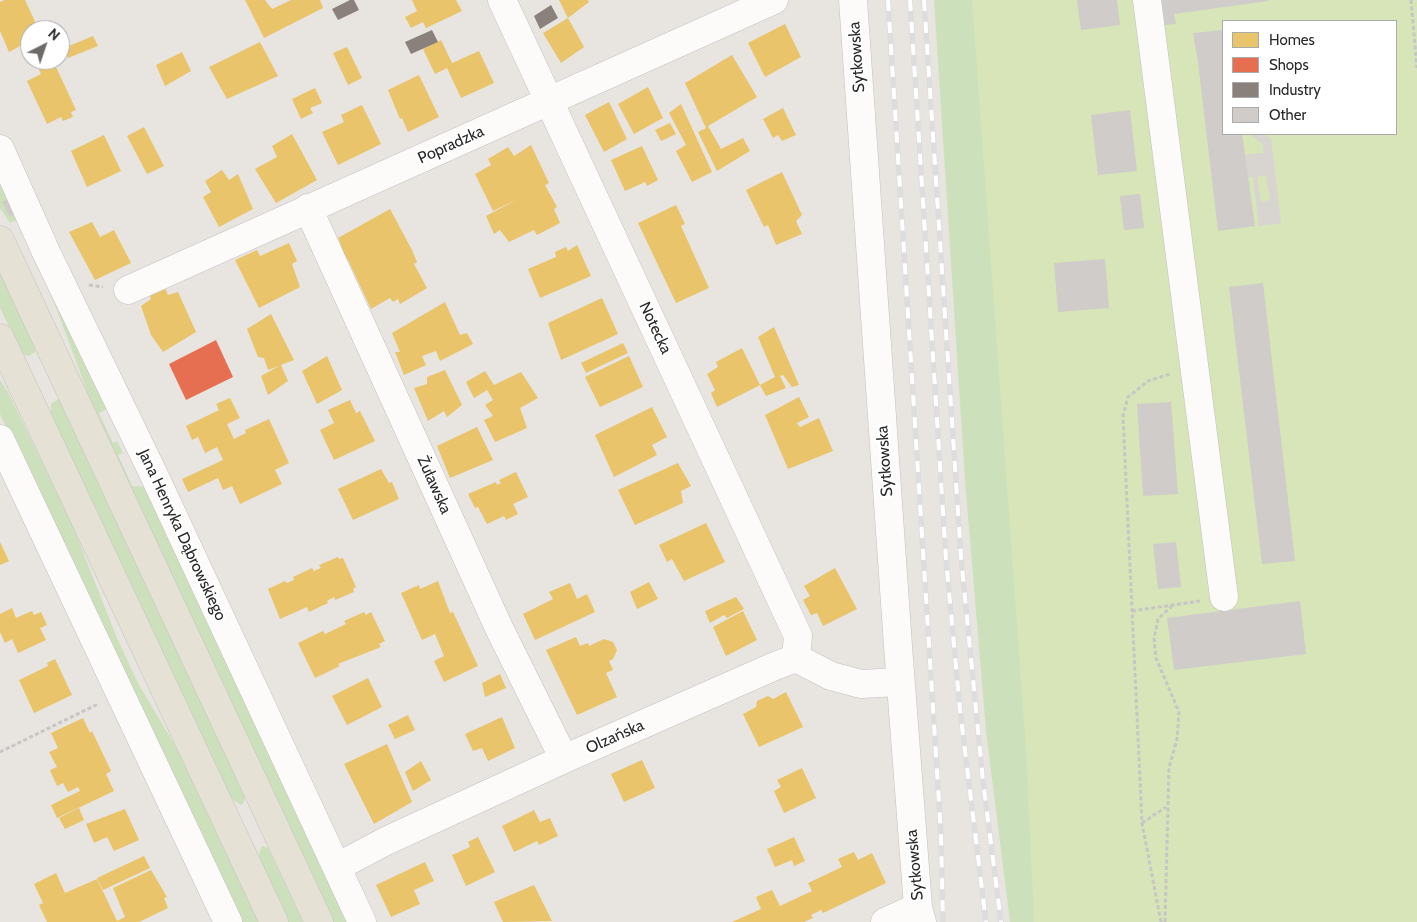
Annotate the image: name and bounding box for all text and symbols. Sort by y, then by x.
north arrow [20,20,70,70]
legend [1222,20,1397,135]
street label: Sytkowska [845,21,869,93]
text: N [45,24,64,44]
text: Homes [1269,31,1315,49]
text: Shops [1269,56,1309,74]
text: Industry [1269,81,1321,99]
text: Other [1269,106,1306,124]
street label: Popradzka [415,122,487,168]
street label: Notecka [635,299,675,357]
street label: Sytkowska [873,425,897,497]
street label: Jana Henryka Dąbrowskiego [134,446,230,624]
street label: Żuławska [413,453,455,517]
street label: Olzańska [583,716,647,758]
street label: Sytkowska [902,829,928,901]

